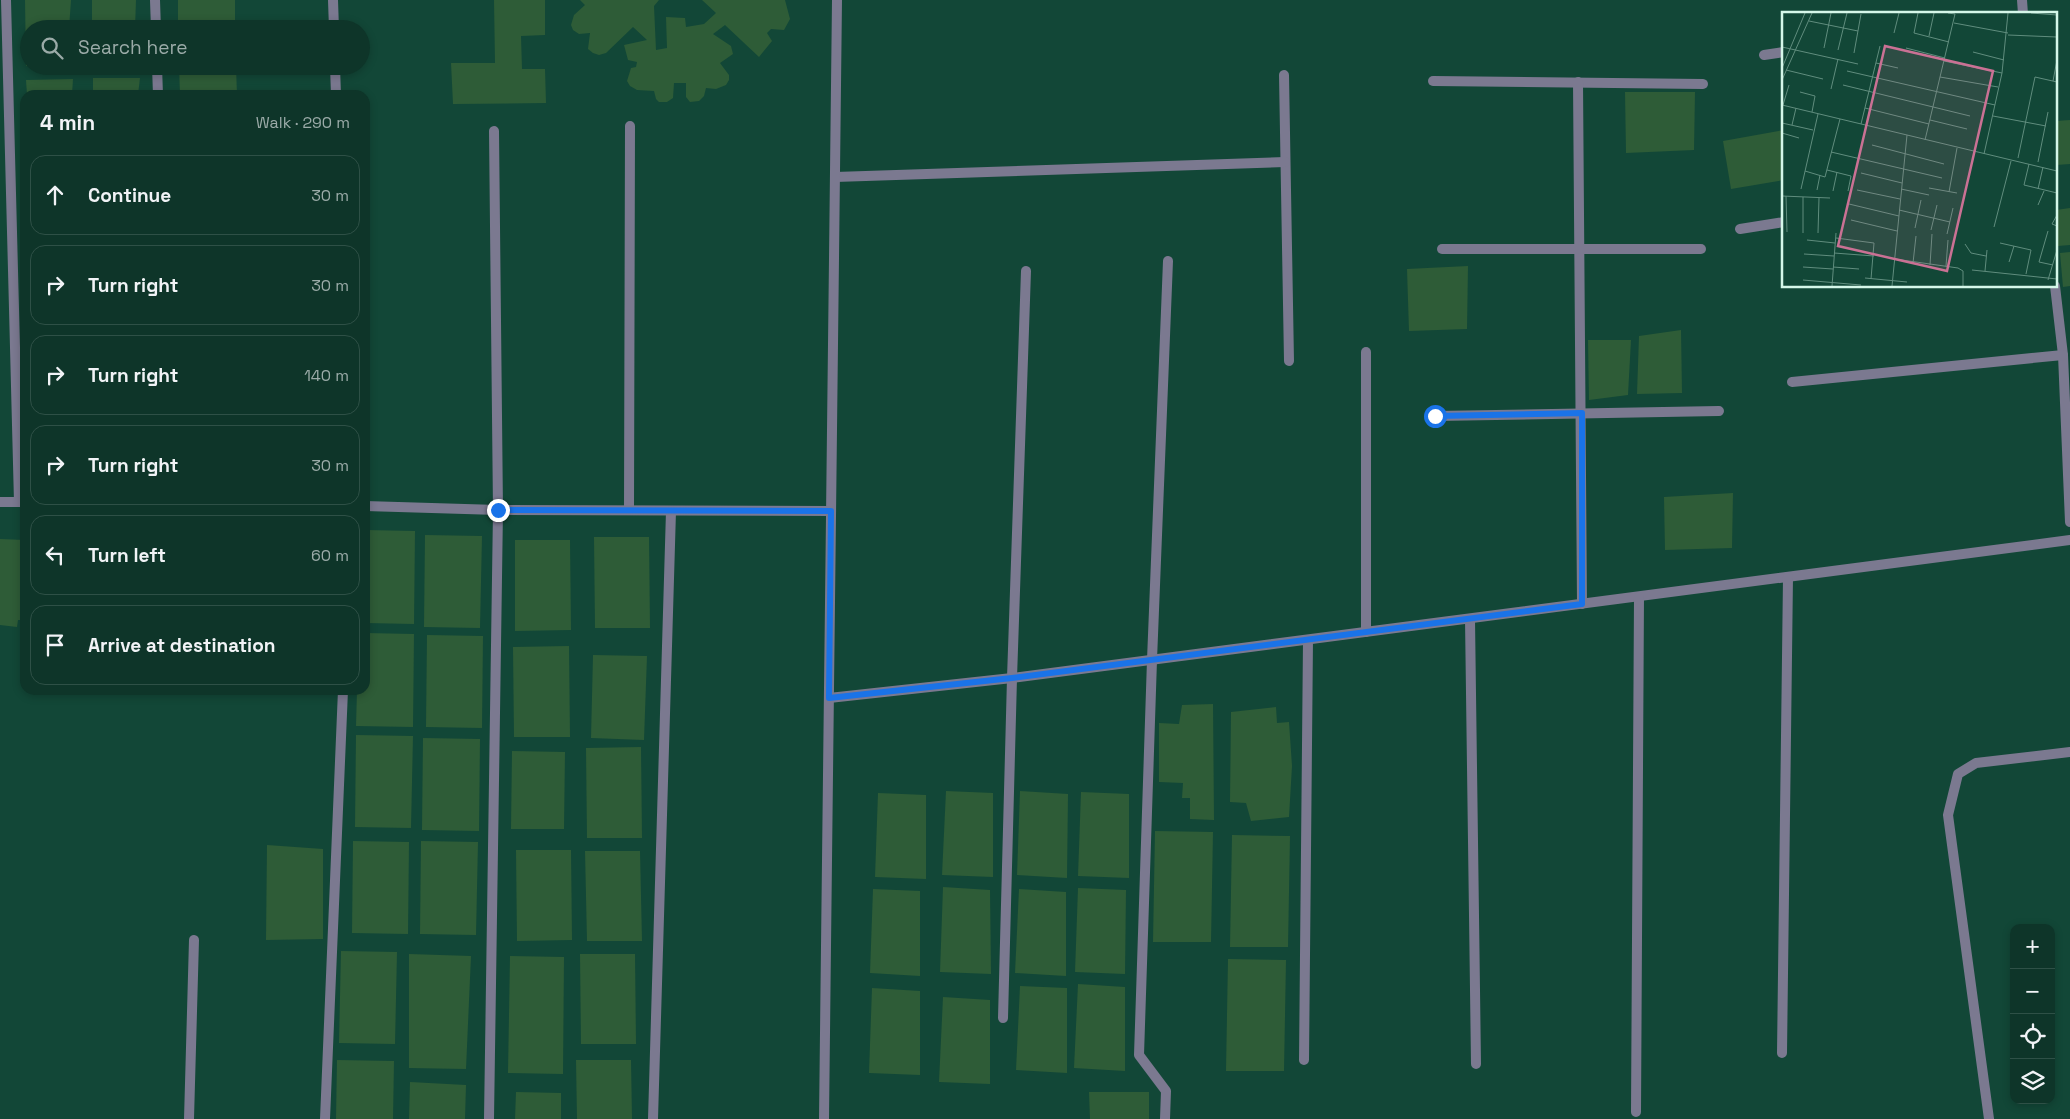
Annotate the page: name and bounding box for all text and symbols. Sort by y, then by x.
inset map [1782,12,2058,288]
search box [20,20,370,75]
icon: search [38,34,66,62]
text: Search here [78,35,188,60]
text: 4 min [40,109,95,136]
text: Walk · 290 m [256,112,350,133]
icon: ahead [41,181,69,209]
text: Continue [88,183,171,208]
text: 30 m [311,185,349,206]
icon: right [41,271,69,299]
text: Turn right [88,273,178,298]
text: 30 m [311,275,349,296]
icon: right [41,361,69,389]
text: Turn right [88,363,178,388]
text: 140 m [304,365,349,386]
route start [1424,405,1447,428]
icon: right [41,451,69,479]
text: Turn right [88,453,178,478]
text: 30 m [311,455,349,476]
route end [487,499,510,522]
icon: left [41,541,69,569]
text: Turn left [88,543,166,568]
text: 60 m [311,545,349,566]
icon: arrive [41,631,69,659]
text: Arrive at destination [88,633,276,658]
map controls [2010,924,2055,1104]
button: + [2010,924,2055,969]
button: − [2010,969,2055,1014]
button: locate [2010,1014,2055,1059]
button: layers [2010,1059,2055,1104]

